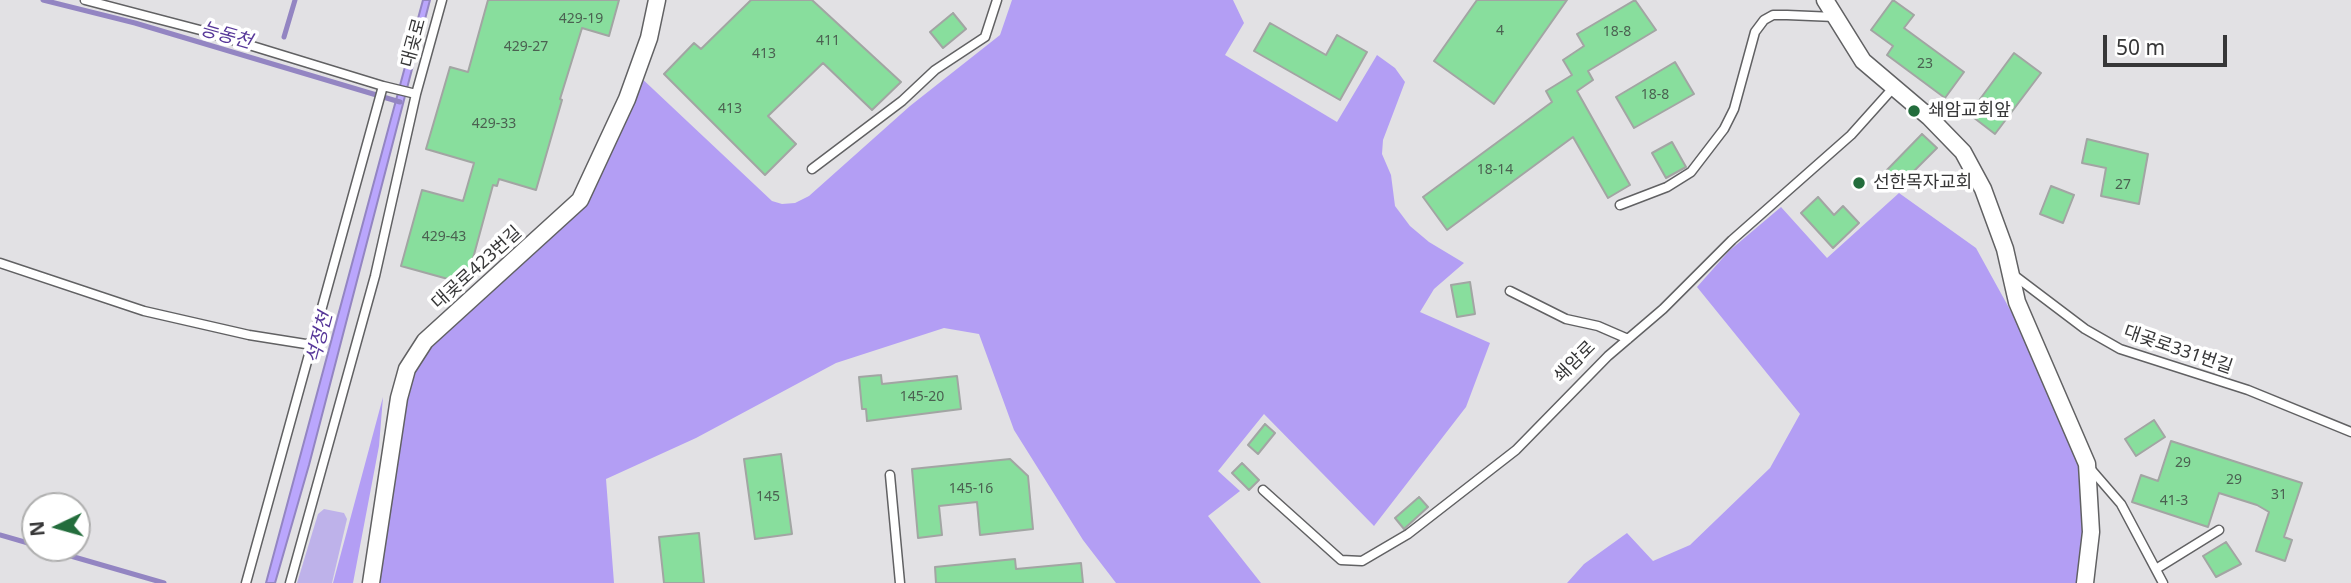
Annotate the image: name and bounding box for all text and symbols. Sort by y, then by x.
house number: 429-19 [559,11,603,27]
street label: 대곶로 [397,16,431,70]
water label: 능동천 [198,18,254,54]
scale bar [2106,21,2230,65]
house number: 4 [1496,23,1504,39]
house number: 18-8 [1603,24,1631,40]
house number: 411 [816,33,840,49]
text: 50 m [2116,33,2165,61]
house number: 429-27 [504,39,548,55]
house number: 413 [752,46,776,62]
house number: 23 [1917,56,1933,72]
house number: 18-8 [1641,87,1669,103]
place label: 쇄암교회앞 [1928,100,2011,122]
house number: 413 [718,101,742,117]
marker: 쇄암교회앞 [1906,103,1922,119]
house number: 429-33 [472,116,516,132]
house number: 18-14 [1477,162,1513,178]
place label: 선한목자교회 [1873,172,1972,194]
marker: 선한목자교회 [1851,175,1867,191]
house number: 27 [2115,177,2131,193]
street label: 대곶로423번길 [428,222,526,314]
house number: 429-43 [422,229,466,245]
water label: 석정천 [302,310,338,366]
street label: 대곶로331번길 [2121,321,2235,379]
street label: 쇄암로 [1550,337,1600,387]
house number: 145-20 [900,389,944,405]
house number: 29 [2175,455,2191,471]
house number: 29 [2226,472,2242,488]
house number: 145-16 [949,481,993,497]
house number: 31 [2271,487,2287,503]
house number: 145 [756,489,780,505]
north arrow [21,492,91,562]
house number: 41-3 [2160,493,2188,509]
text: N [23,520,51,537]

